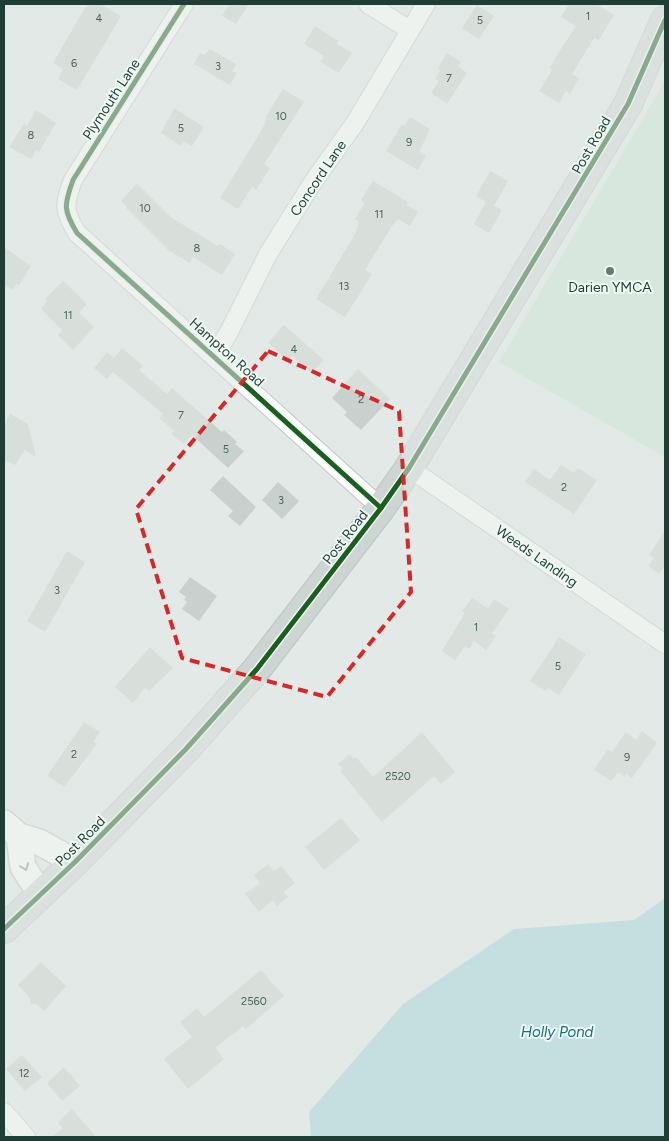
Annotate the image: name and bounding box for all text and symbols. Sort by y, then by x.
house number: 1 [586,10,590,23]
house number: 4 [96,12,103,25]
house number: 5 [477,14,483,27]
street label: Plymouth Lane [79,55,144,143]
house number: 6 [71,57,77,70]
house number: 3 [215,60,221,73]
house number: 7 [446,72,452,85]
house number: 10 [275,110,287,123]
street label: Post Road [568,113,615,177]
house number: 5 [178,122,184,135]
house number: 8 [28,129,35,142]
house number: 9 [406,136,412,149]
street label: Concord Lane [287,137,350,220]
house number: 10 [139,202,151,215]
house number: 11 [374,208,384,221]
house number: 8 [194,242,201,255]
marker: Darien YMCA [604,265,616,277]
place label: Darien YMCA [568,279,652,296]
house number: 13 [339,280,349,293]
house number: 11 [63,309,73,322]
street label: Hampton Road [186,314,268,390]
house number: 4 [291,343,298,356]
house number: 2 [358,393,364,406]
house number: 7 [178,409,184,422]
house number: 5 [223,443,229,456]
house number: 2 [561,481,567,494]
house number: 3 [278,494,284,507]
street label: Post Road [319,507,372,568]
street label: Weeds Landing [492,522,581,591]
house number: 3 [54,584,60,597]
house number: 1 [474,621,478,634]
house number: 5 [555,660,561,673]
house number: 2 [71,748,77,761]
house number: 9 [624,751,630,764]
house number: 2520 [385,770,411,783]
street label: Post Road [52,813,109,870]
one-way arrow [19,862,30,871]
house number: 2560 [241,995,267,1008]
water label: Holly Pond [521,1023,594,1041]
house number: 12 [19,1067,29,1080]

